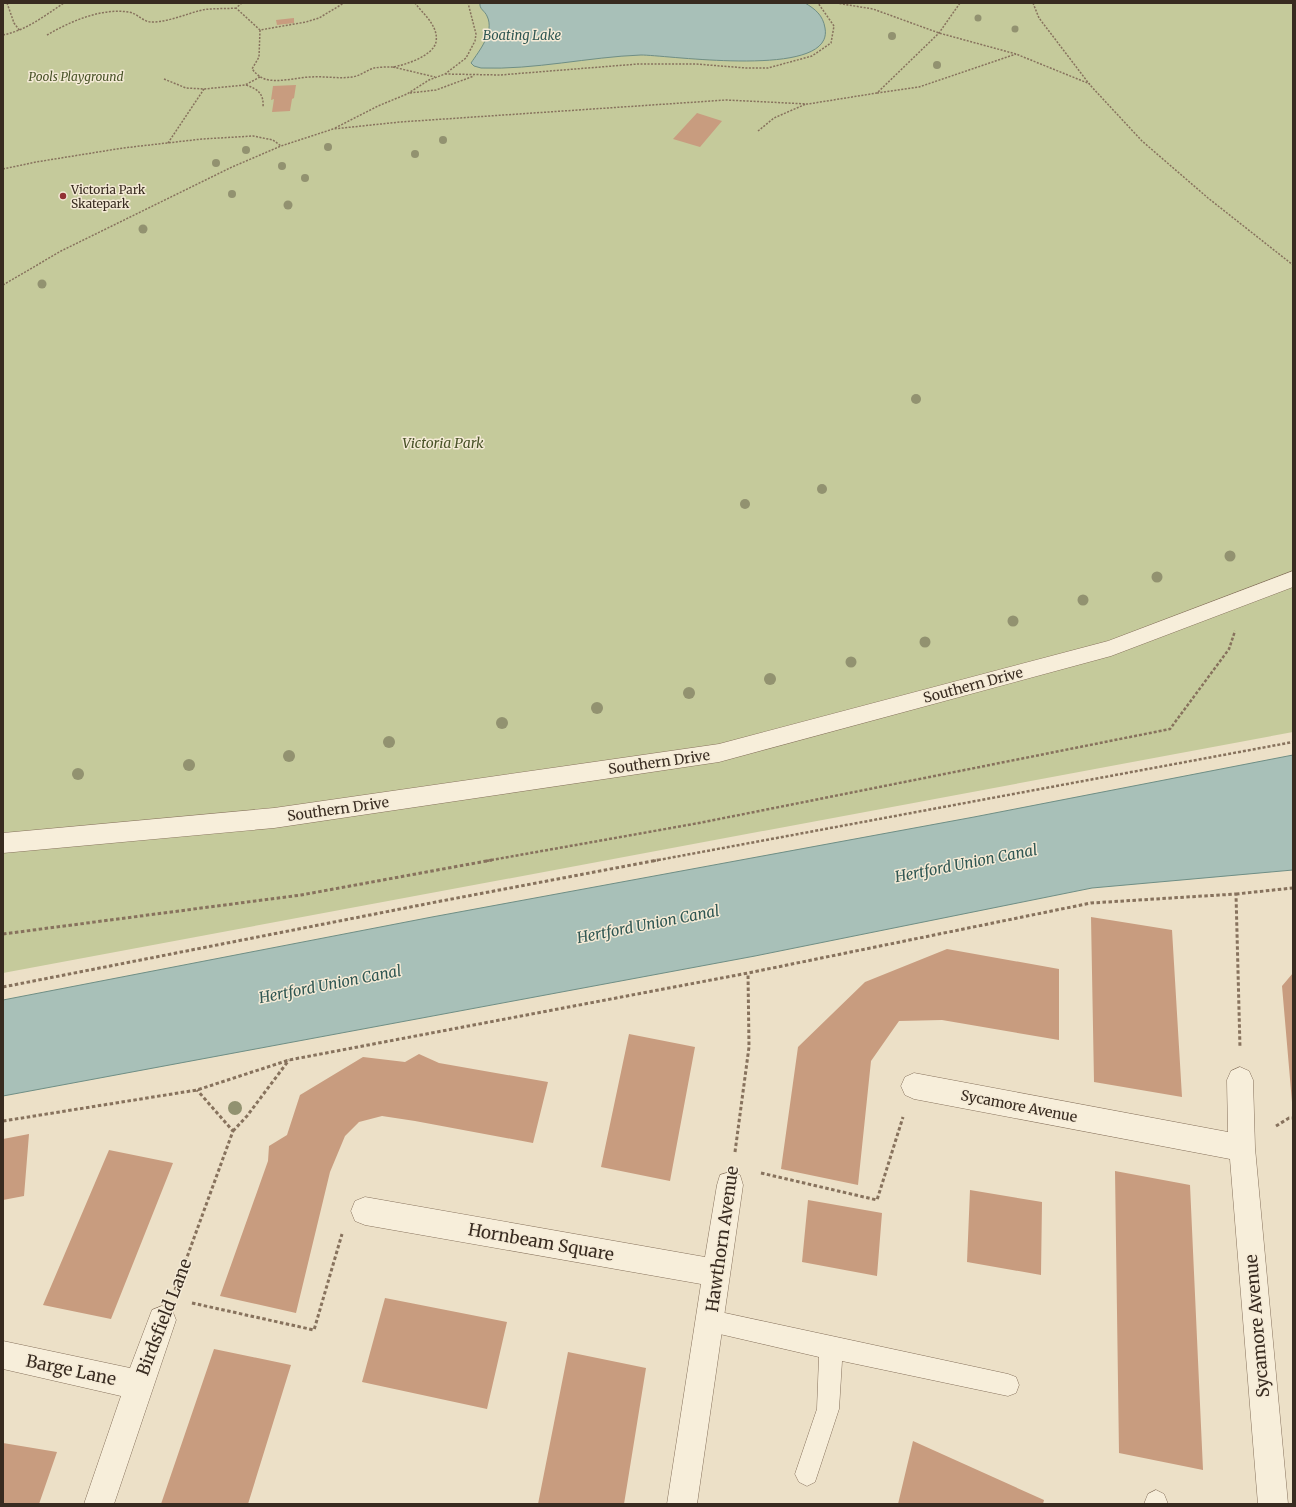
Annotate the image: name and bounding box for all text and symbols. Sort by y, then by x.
water label: Boating Lake [483,27,562,44]
park label: Pools Playground [29,69,124,84]
place label: Victoria Park Skatepark [70,182,146,211]
marker: Victoria Park Skatepark [58,191,68,201]
park label: Victoria Park [402,434,484,452]
street label: Southern Drive [921,663,1025,707]
street label: Southern Drive [607,746,711,778]
street label: Southern Drive [286,793,390,825]
water label: Hertford Union Canal [892,840,1039,886]
water label: Hertford Union Canal [574,901,721,947]
water label: Hertford Union Canal [256,961,403,1007]
street label: Sycamore Avenue [959,1086,1079,1126]
street label: Hawthorn Avenue [701,1164,743,1314]
street label: Hornbeam Square [466,1218,616,1266]
street label: Sycamore Avenue [1240,1253,1274,1398]
street label: Birdsfield Lane [132,1255,196,1379]
street label: Barge Lane [24,1350,118,1390]

